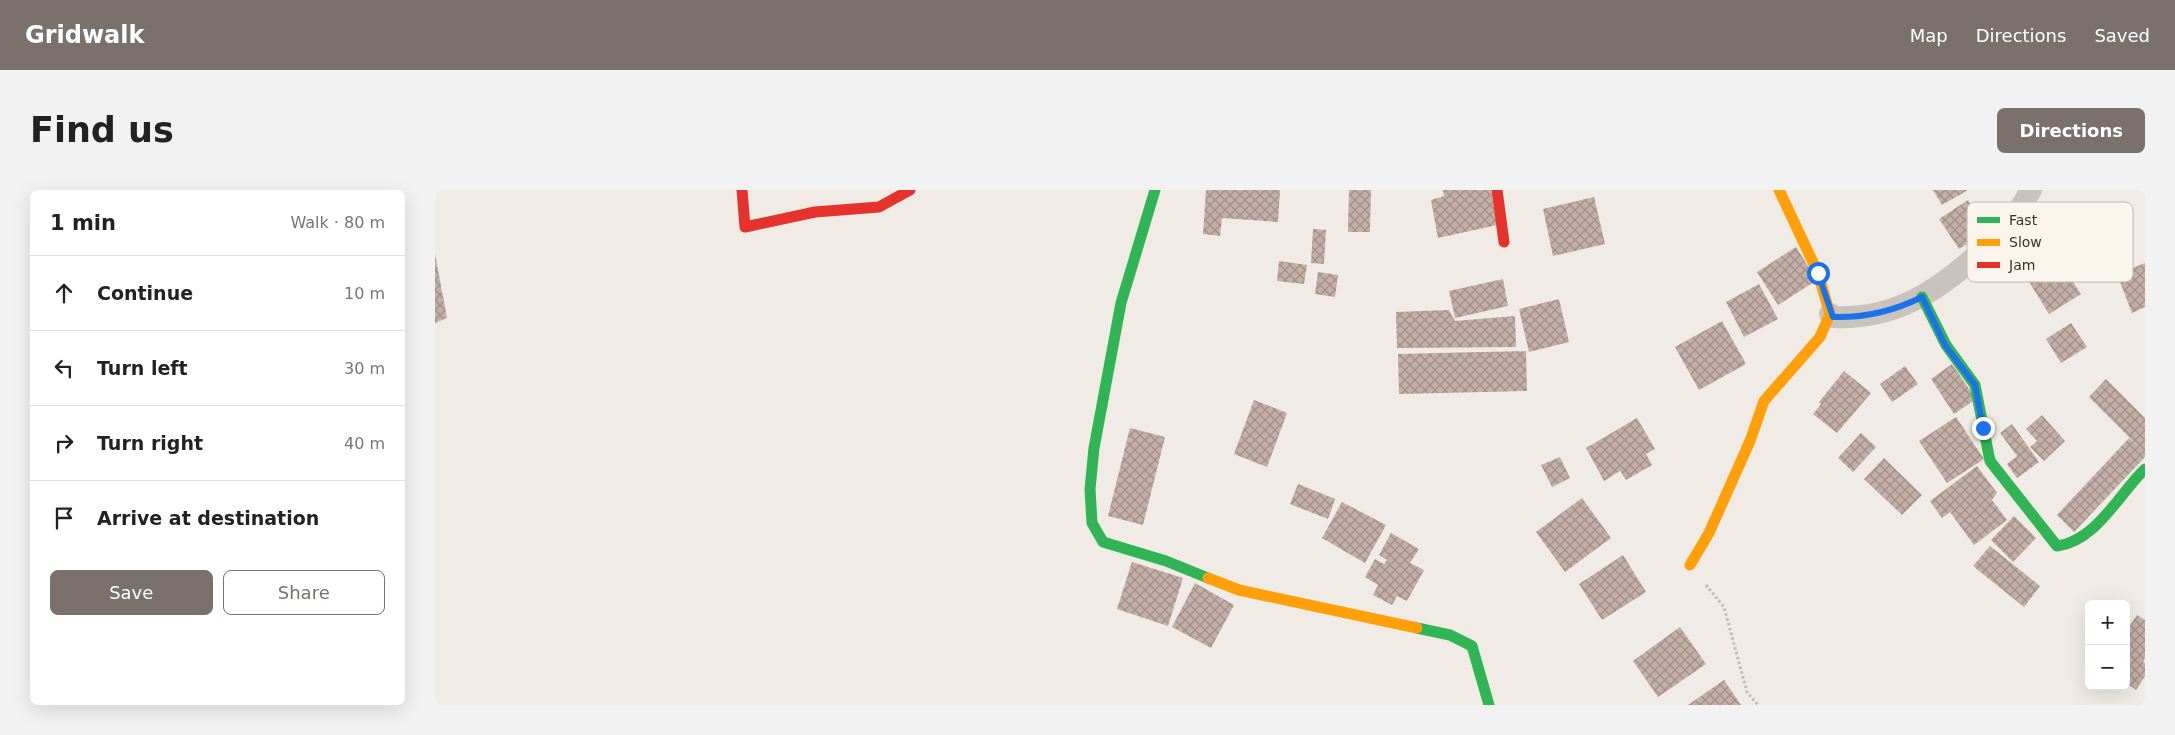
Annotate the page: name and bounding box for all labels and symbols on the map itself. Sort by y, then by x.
legend [1967,202,2133,282]
text: Fast [2009,212,2038,228]
text: Slow [2009,234,2042,250]
text: Jam [2008,257,2035,273]
route start [1807,262,1830,285]
route end [1972,417,1995,440]

